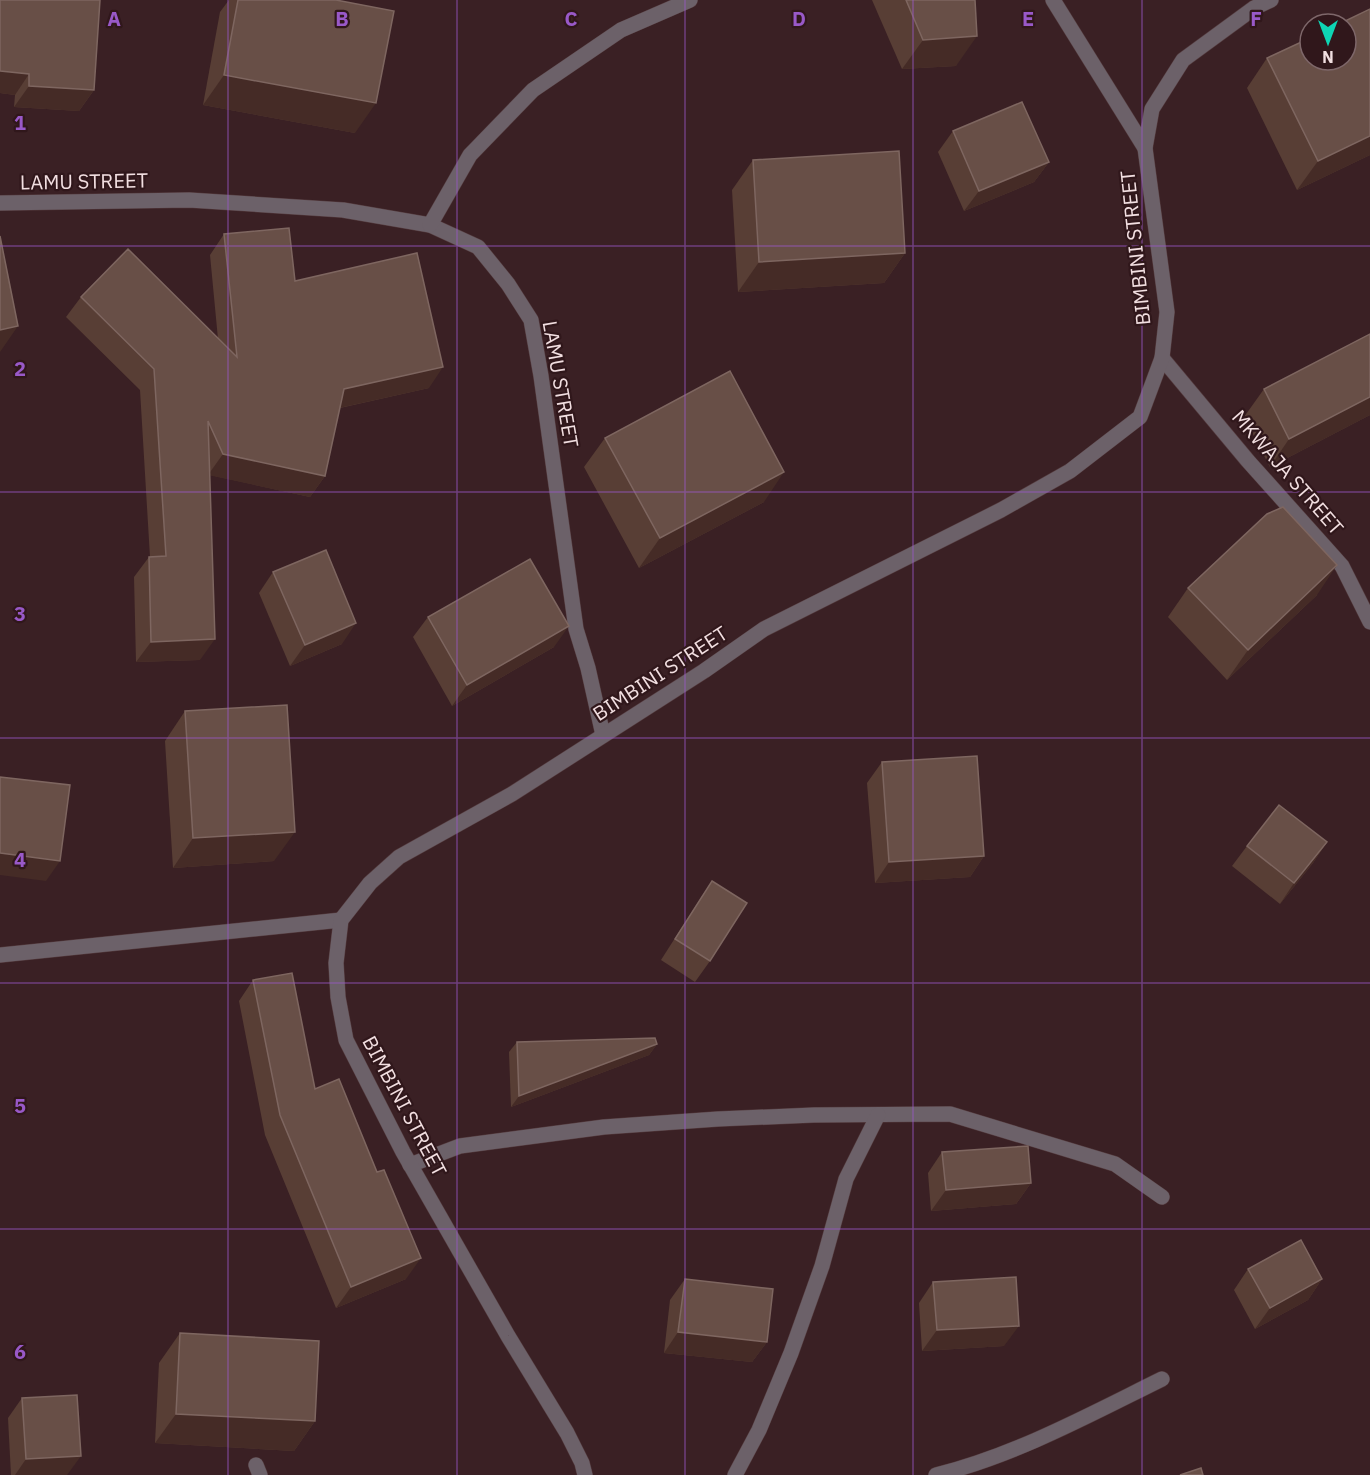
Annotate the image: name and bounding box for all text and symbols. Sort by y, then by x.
text: A [107,5,121,32]
text: B [335,5,349,32]
text: C [564,5,578,32]
text: D [792,5,806,32]
text: E [1022,5,1034,32]
text: F [1250,5,1262,32]
north arrow [1298,12,1358,72]
text: N [1322,47,1334,67]
text: 1 [14,109,26,136]
street label: LAMU STREET [20,166,148,196]
street label: BIMBINI STREET [1113,169,1157,327]
street label: LAMU STREET [537,319,585,449]
text: 2 [14,355,26,382]
street label: MKWAJA STREET [1226,404,1350,540]
text: 3 [14,600,26,627]
street label: BIMBINI STREET [587,619,733,727]
text: 4 [14,846,26,873]
street label: BIMBINI STREET [357,1031,453,1181]
text: 5 [14,1092,26,1119]
text: 6 [14,1338,26,1365]

